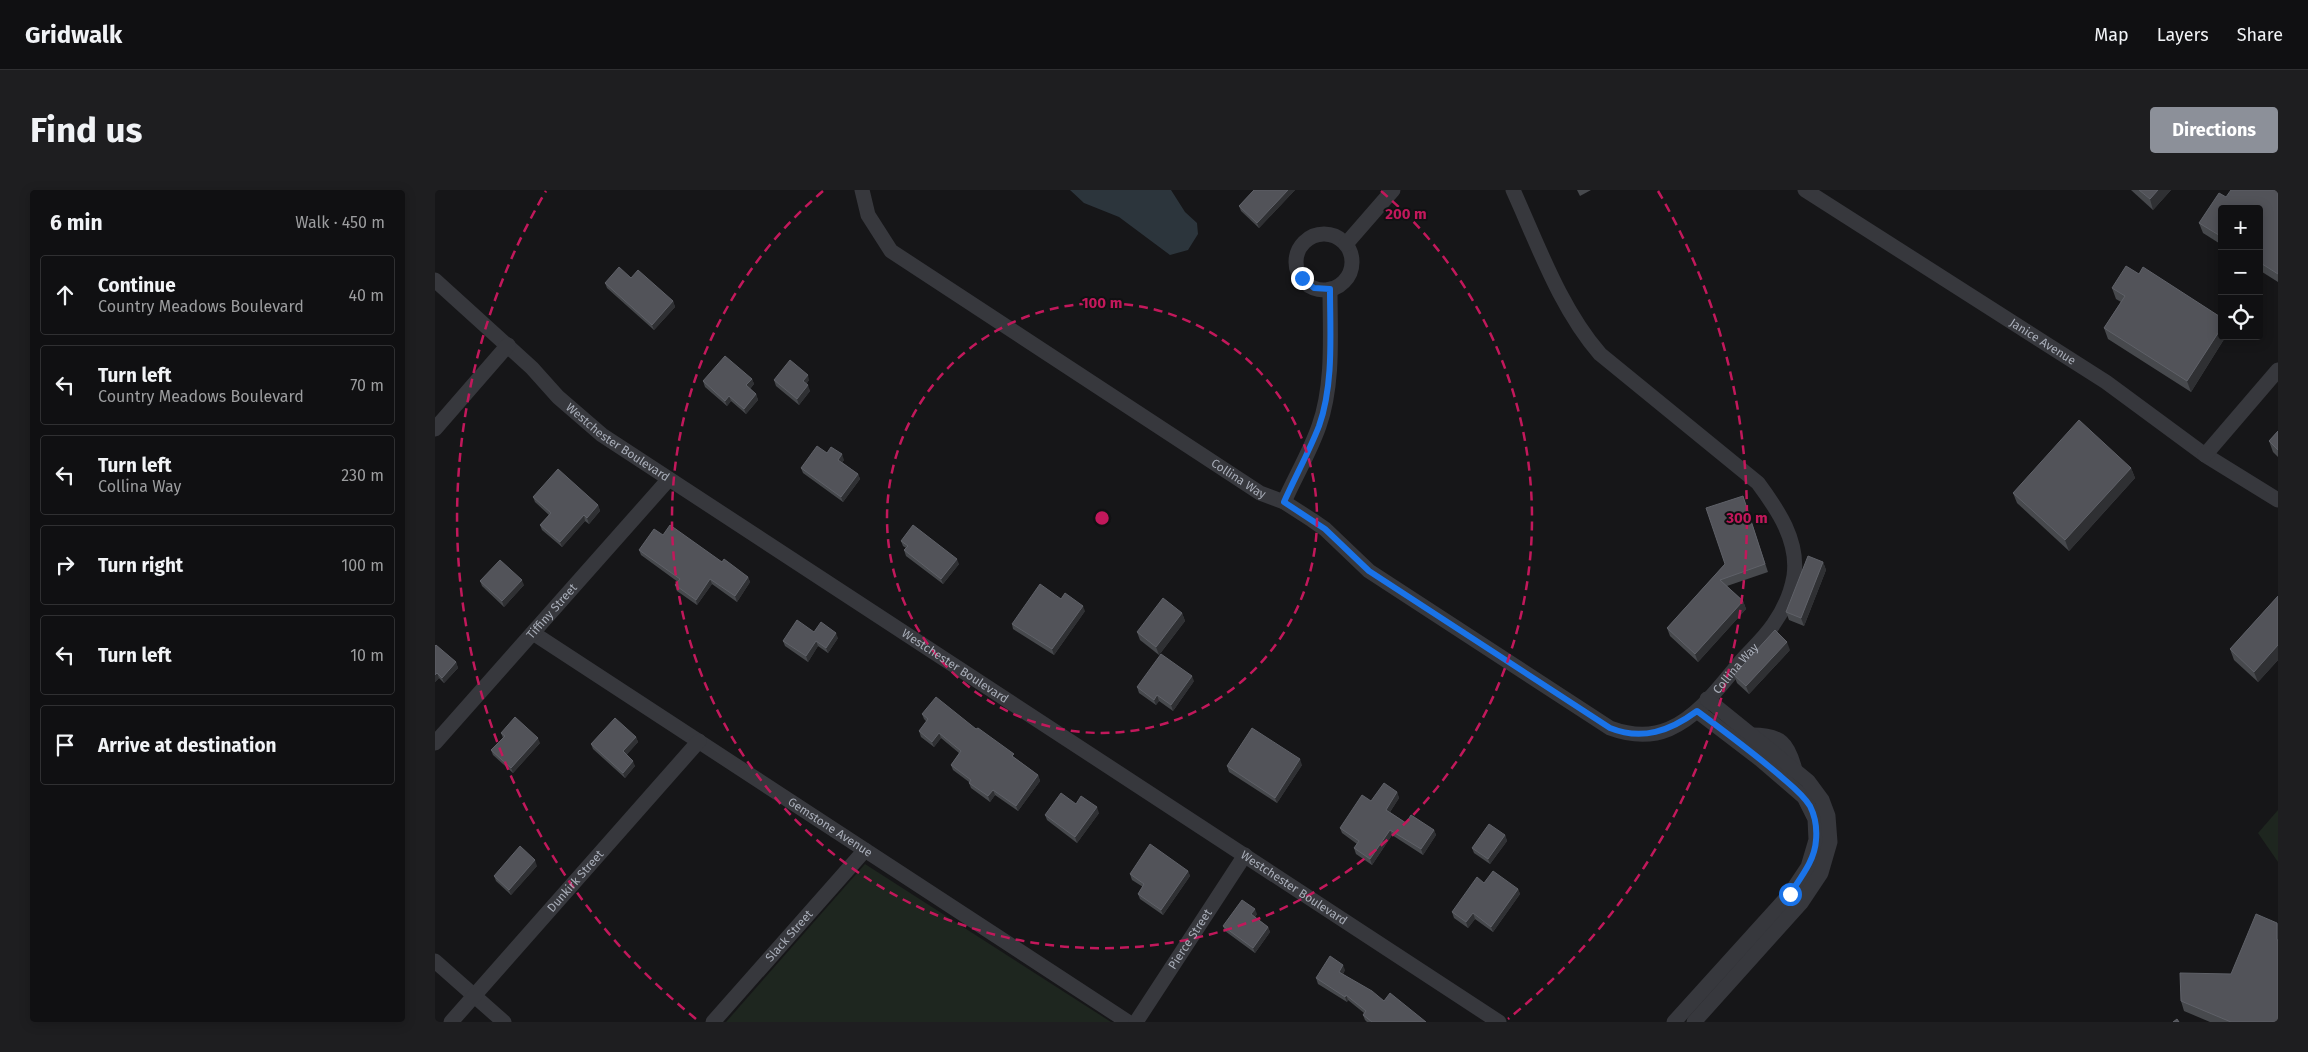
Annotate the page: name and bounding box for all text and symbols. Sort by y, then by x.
text: Gridwalk [25,21,122,49]
text: Map [2094,24,2129,46]
text: Layers [2157,24,2209,46]
text: Share [2237,24,2283,46]
button: Directions [2150,107,2278,153]
text: Find us [30,109,142,151]
text: 200 m [1385,205,1427,223]
map controls [2218,205,2263,340]
button: + [2218,205,2263,250]
text: 6 min [50,210,103,236]
text: Walk · 450 m [295,213,385,232]
button: − [2218,250,2263,295]
route end [1291,267,1314,290]
text: Continue [98,274,176,297]
icon: ahead [51,281,79,309]
text: 40 m [349,286,384,305]
text: 100 m [1082,294,1122,312]
button: locate [2218,295,2263,340]
text: Country Meadows Boulevard [98,297,304,316]
street label: Janice Avenue [2007,315,2078,368]
text: Turn left [98,364,172,387]
icon: left [51,371,79,399]
text: 70 m [350,376,384,395]
text: Country Meadows Boulevard [98,387,304,406]
street label: Westchester Boulevard [563,400,672,484]
text: Turn left [98,454,172,477]
street label: Collina Way [1209,456,1268,502]
icon: left [51,461,79,489]
text: 230 m [341,466,384,485]
text: Collina Way [98,477,181,496]
centre of rings [1093,509,1111,527]
text: 300 m [1725,509,1768,527]
icon: right [51,551,79,579]
text: Turn right [98,554,183,577]
text: 100 m [341,556,384,575]
street label: Tiffiny Street [524,580,580,642]
street label: Westchester Boulevard [899,626,1011,706]
street label: Collina Way [1710,640,1761,697]
icon: left [51,641,79,669]
text: Turn left [98,644,172,667]
text: 10 m [350,646,384,665]
icon: arrive [51,731,79,759]
text: Arrive at destination [98,734,277,757]
street label: Gemstone Avenue [785,795,875,860]
street label: Dunkirk Street [544,847,607,915]
street label: Westchester Boulevard [1238,848,1350,928]
route start [1779,883,1802,906]
street label: Pierce Street [1165,906,1215,972]
street label: Slack Street [763,907,816,965]

